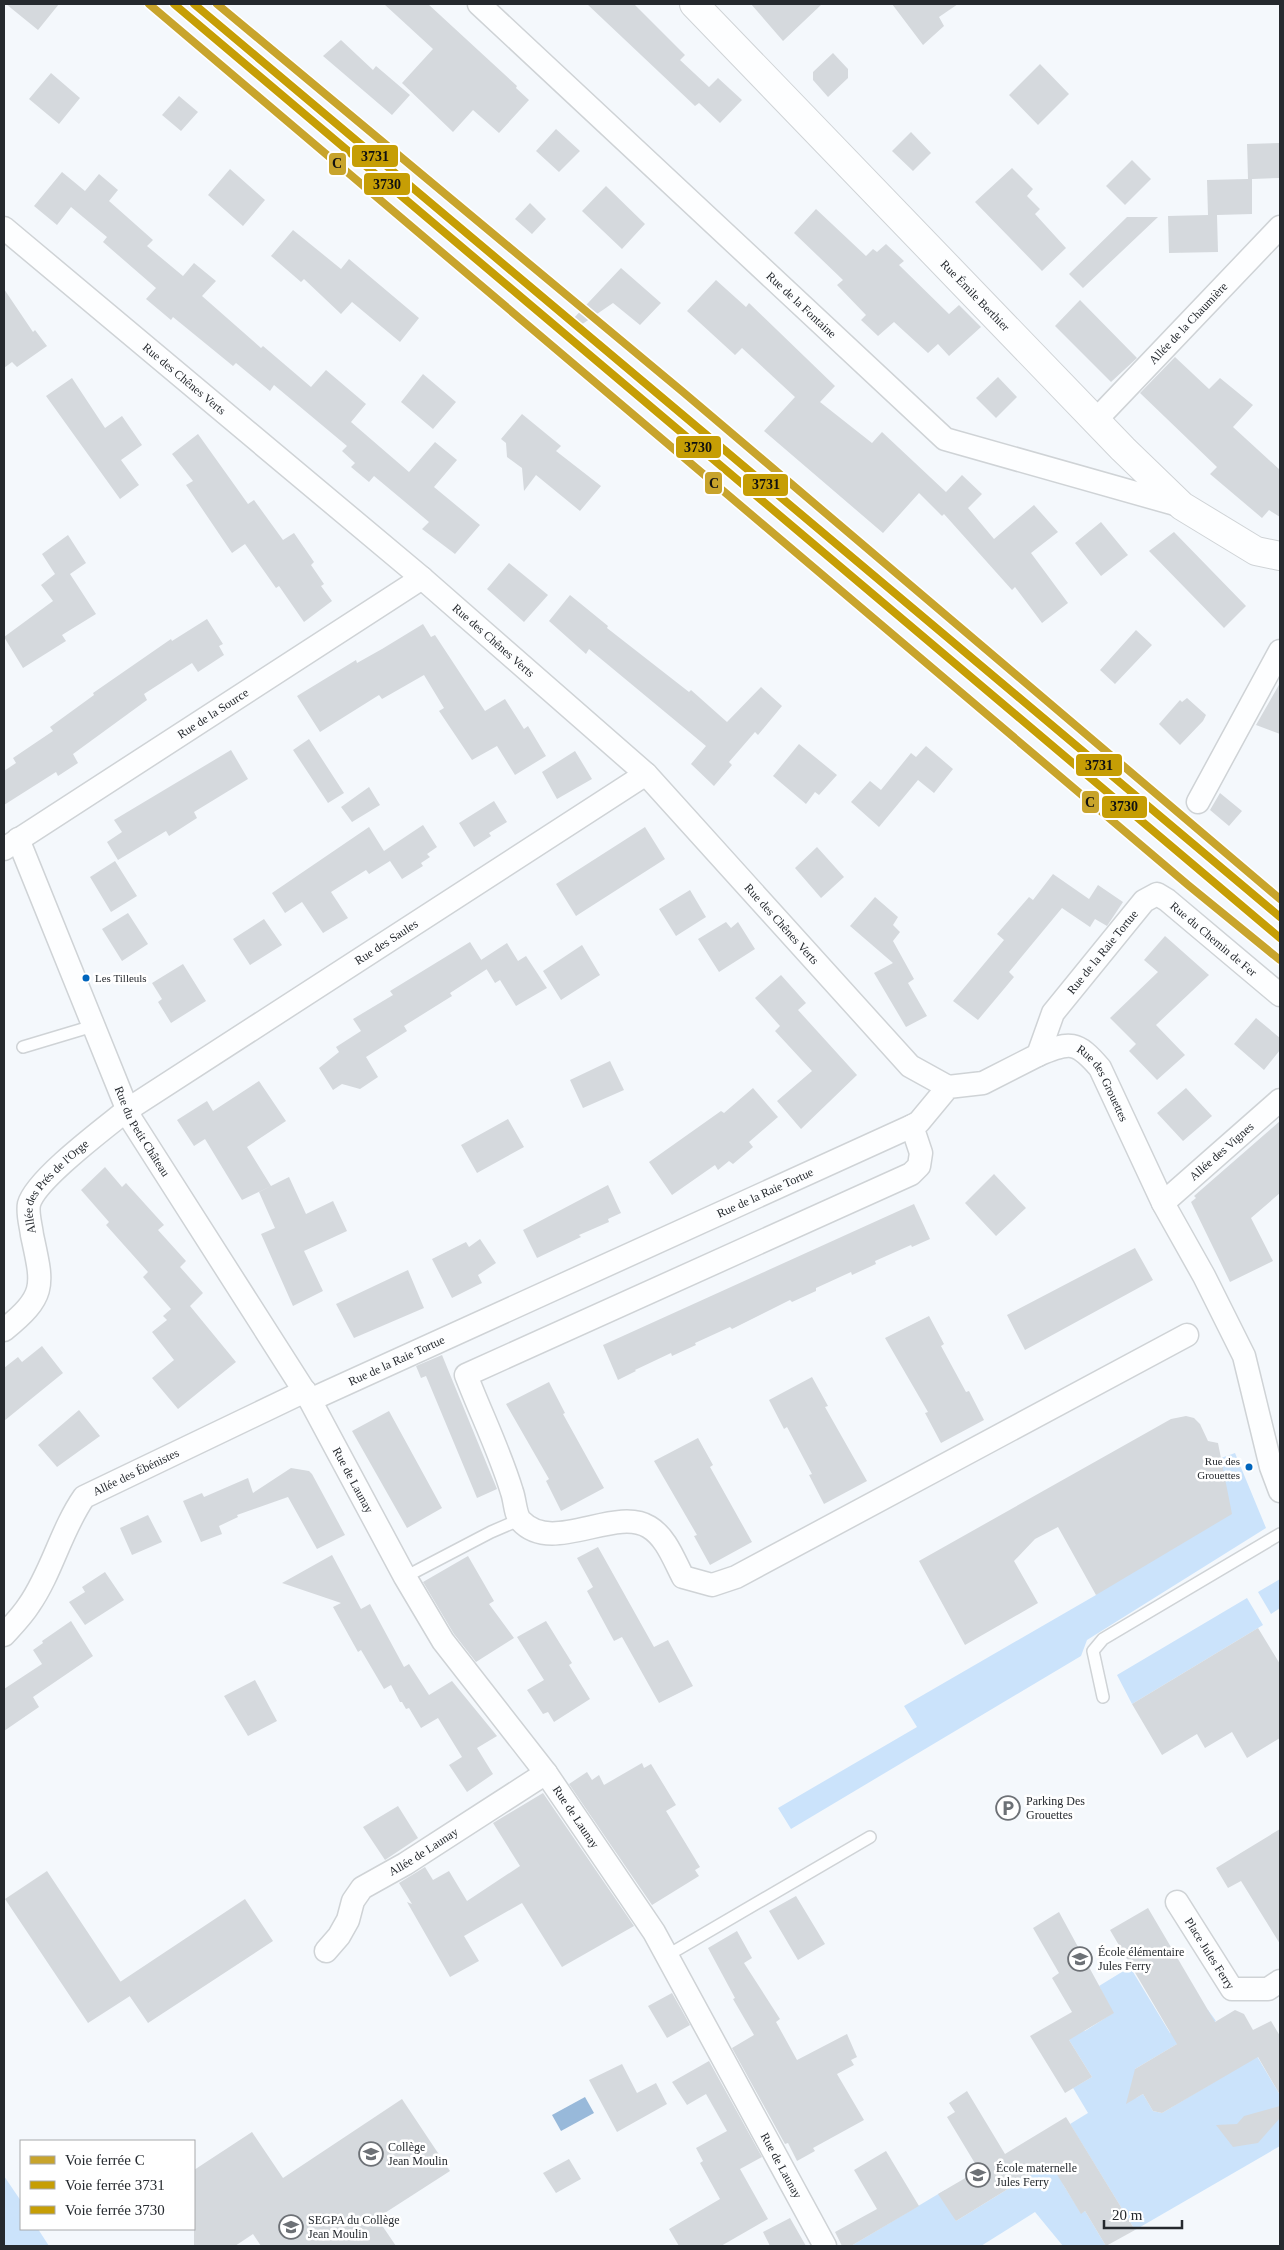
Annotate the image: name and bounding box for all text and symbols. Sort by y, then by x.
line badge: 3731 [351,144,399,168]
text: 3731 [361,149,389,164]
line badge: C [328,152,347,176]
text: C [332,156,342,171]
line badge: 3730 [363,172,411,196]
text: 3730 [373,177,401,192]
street label: Rue Émile Berthier [938,257,1013,334]
street label: Rue de la Fontaine [764,269,839,341]
street label: Allée de la Chaumière [1146,279,1230,367]
street label: Rue des Chênes Verts [140,340,229,418]
line badge: 3730 [675,435,722,459]
text: 3730 [684,440,712,455]
line badge: C [704,471,723,495]
line badge: 3731 [742,473,789,497]
text: C [709,476,719,491]
text: 3731 [752,477,780,492]
street label: Rue des Chênes Verts [450,601,537,680]
street label: Rue de la Source [175,685,251,742]
line badge: 3731 [1075,753,1123,777]
text: 3731 [1085,758,1113,773]
line badge: C [1081,790,1100,814]
text: C [1085,795,1095,810]
line badge: 3730 [1101,795,1148,819]
text: 3730 [1110,799,1138,814]
street label: Rue des Chênes Verts [741,881,822,968]
street label: Rue du Chemin de Fer [1167,899,1260,979]
street label: Rue de la Raie Tortue [1064,907,1141,997]
street label: Rue des Saules [352,916,421,968]
place label: Les Tilleuls [95,972,147,984]
marker: Les Tilleuls [81,973,91,983]
street label: Rue des Grouettes [1074,1042,1131,1124]
street label: Rue du Petit Château [112,1084,173,1179]
street label: Allée des Vignes [1186,1119,1257,1184]
street label: Allée des Prés de l'Orge [21,1137,91,1235]
street label: Rue de la Raie Tortue [715,1165,815,1221]
street label: Rue de la Raie Tortue [346,1333,447,1389]
street label: Allée des Ébénistes [90,1445,182,1499]
street label: Rue de Launay [330,1445,376,1515]
place label: Rue des Grouettes [1197,1455,1240,1481]
marker: Rue des Grouettes [1244,1462,1254,1472]
street label: Rue de Launay [550,1783,602,1851]
place label: Parking Des Grouettes [1026,1794,1085,1822]
parking icon: Parking Des Grouettes [995,1795,1021,1821]
street label: Allée de Launay [386,1825,461,1879]
street label: Place Jules Ferry [1182,1915,1237,1992]
place label: École élémentaire Jules Ferry [1098,1945,1184,1973]
school or university icon: École élémentaire Jules Ferry [1067,1946,1093,1972]
street label: Rue de Launay [758,2130,805,2201]
legend [20,2140,195,2230]
place label: Collège Jean Moulin [388,2140,448,2168]
school or university icon: Collège Jean Moulin [358,2141,384,2167]
text: Voie ferrée C [65,2152,145,2168]
place label: École maternelle Jules Ferry [996,2161,1077,2189]
school or university icon: École maternelle Jules Ferry [965,2162,991,2188]
text: Voie ferrée 3731 [65,2177,165,2193]
scale bar [1104,2198,1182,2230]
text: Voie ferrée 3730 [65,2202,165,2218]
text: 20 m [1112,2207,1143,2223]
place label: SEGPA du Collège Jean Moulin [308,2213,400,2241]
school or university icon: SEGPA du Collège Jean Moulin [278,2214,304,2240]

